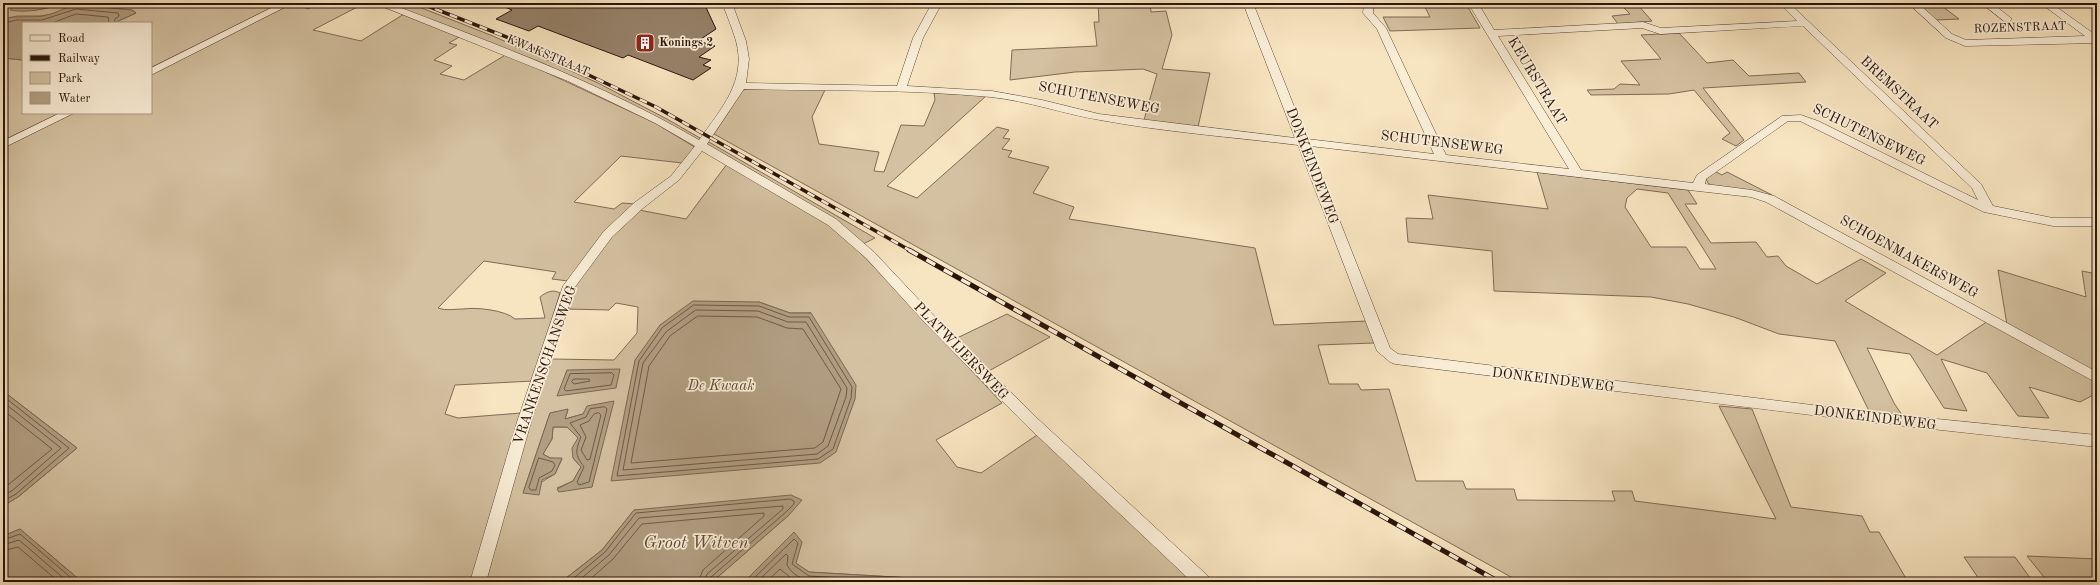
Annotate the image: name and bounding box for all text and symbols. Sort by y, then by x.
street label: ROZENSTRAAT [1973,20,2067,36]
legend [22,22,152,114]
building icon: Konings 2 [634,32,656,54]
text: Road [58,33,85,45]
street label: KWAKSTRAAT [505,33,591,79]
street label: KEURSTRAAT [1505,35,1569,127]
place label: Konings 2 [659,37,713,49]
text: Railway [58,53,101,65]
street label: BREMSTRAAT [1858,54,1940,132]
text: Park [58,73,83,85]
street label: SCHUTENSEWEG [1037,79,1161,117]
text: Water [58,93,91,105]
street label: SCHUTENSEWEG [1810,102,1928,168]
street label: DONKEINDEWEG [1283,106,1341,226]
street label: SCHUTENSEWEG [1380,129,1504,157]
street label: SCHOENMAKERSWEG [1838,213,1980,301]
street label: VRANKENSCHANSWEG [511,284,579,446]
street label: PLATWIJERSWEG [911,300,1011,402]
street label: DONKEINDEWEG [1491,366,1615,394]
water label: De Kwaak [686,379,755,394]
street label: DONKEINDEWEG [1813,404,1937,432]
water label: Groot Witven [643,534,749,552]

